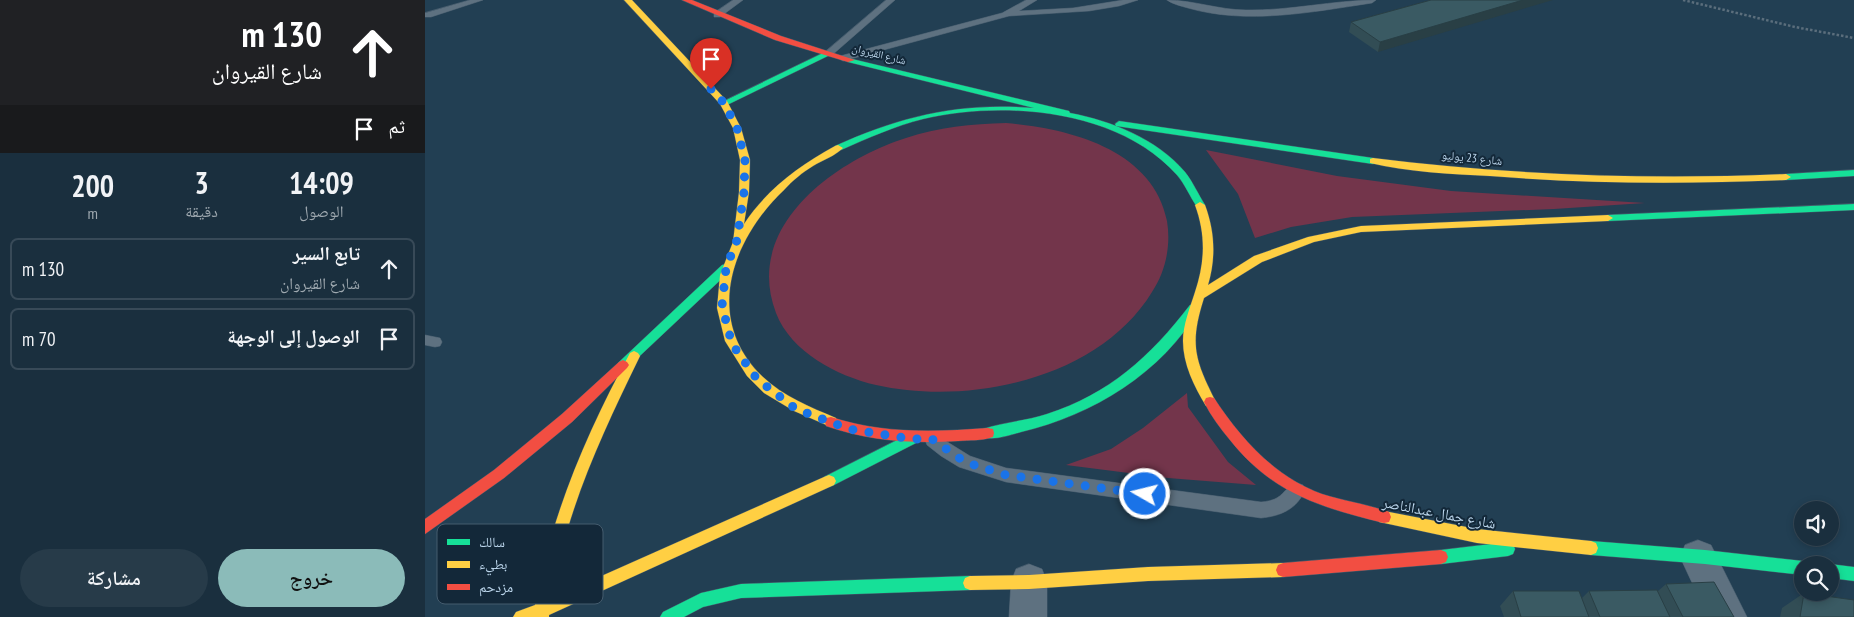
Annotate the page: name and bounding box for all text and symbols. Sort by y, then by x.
text: 130 m [241,11,322,57]
icon: ahead [340,20,405,85]
pin [690,38,732,89]
street label: شارع القيروان [851,41,907,67]
icon: arrive [697,45,725,73]
text: شارع القيروان [212,57,322,85]
text: ثم [388,114,405,138]
icon: arrive [350,115,378,143]
street label: شارع 23 يوليو [1441,147,1503,169]
text: 3 [194,163,209,202]
text: 14:09 [289,163,354,202]
text: 200 [71,166,114,205]
text: دقيقة [185,201,218,221]
text: الوصول [299,201,344,221]
text: m [87,203,98,223]
text: تابع السير [293,241,360,265]
icon: ahead [375,255,403,283]
text: 130 m [22,257,64,281]
text: شارع القيروان [280,273,360,293]
text: الوصول إلى الوجهة [227,324,360,348]
icon: arrive [375,325,403,353]
text: 70 m [22,327,56,351]
position arrow [1118,467,1170,519]
street label: شارع جمال عبدالناصر [1380,492,1498,534]
map controls [1794,501,1839,601]
button: sound [1794,501,1839,546]
legend [437,524,603,604]
text: سالك [479,533,505,551]
button: مشاركة [20,549,208,607]
button: خروج [218,549,405,607]
text: بطيء [479,555,508,576]
button: search [1794,556,1839,601]
text: مزدحم [479,578,513,597]

